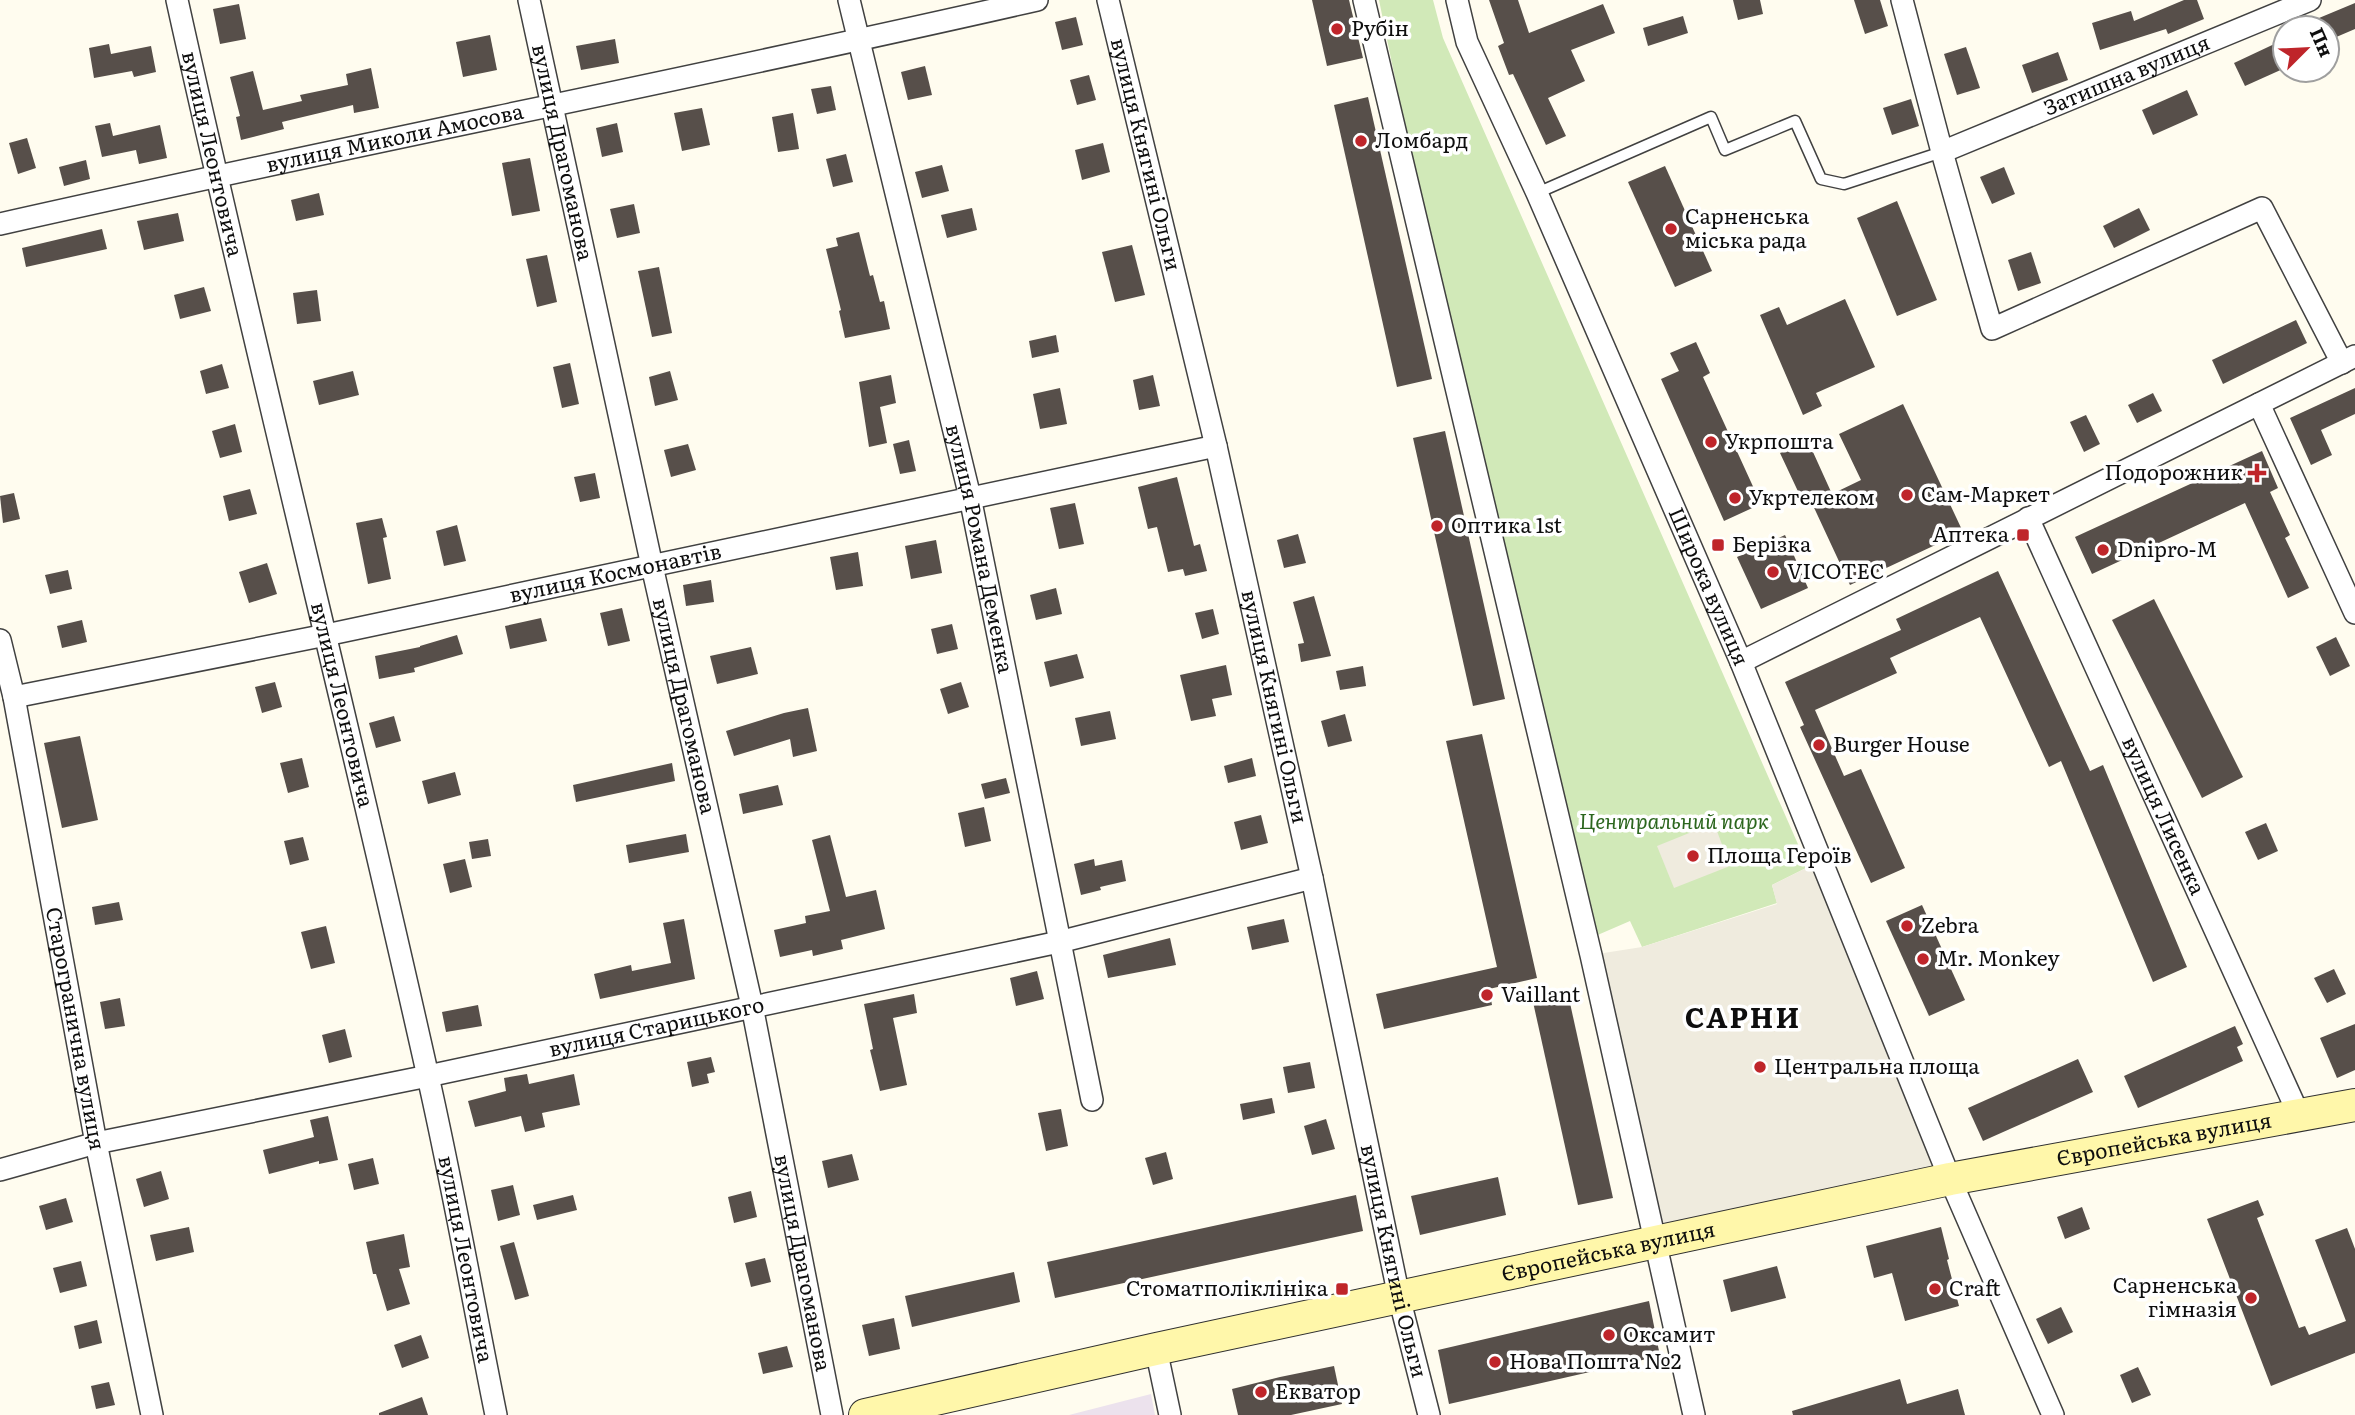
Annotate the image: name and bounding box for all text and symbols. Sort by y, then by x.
place label: Рубін [1351,11,1409,42]
north arrow [2271,14,2341,84]
marker: Рубін [1329,21,1345,37]
text: Пн [2304,22,2341,61]
street label: Затишна вулиця [2038,25,2214,121]
street label: вулиця Княгині Ольги [1105,34,1191,274]
street label: вулиця Драгоманова [526,41,603,264]
street label: вулиця Леонтовича [176,48,253,260]
street label: вулиця Миколи Амосова [263,94,526,178]
place label: Ломбард [1375,123,1468,154]
marker: Ломбард [1353,133,1369,149]
place label: Сарненська міська рада [1685,199,1810,254]
marker: Сарненська міська рада [1663,221,1679,237]
street label: вулиця Романа Деменка [940,420,1023,676]
place label: Укрпошта [1725,424,1834,455]
marker: Укрпошта [1703,434,1719,450]
place label: Подорожник [2105,455,2244,486]
marker: Подорожник [2249,465,2265,481]
place label: Сам-Маркет [1921,477,2050,508]
place label: Укртелеком [1749,480,1875,511]
marker: Сам-Маркет [1899,487,1915,503]
marker: Укртелеком [1727,490,1743,506]
street label: Широка вулиця [1663,502,1759,670]
place label: Оптика 1st [1451,508,1563,539]
place label: Аптека [1932,517,2010,548]
marker: Оптика 1st [1429,518,1445,534]
place label: Берізка [1732,527,1812,558]
marker: Аптека [2015,527,2031,543]
place label: Dnipro-M [2117,532,2217,563]
street label: вулиця Космонавтів [506,534,724,609]
marker: Берізка [1710,537,1726,553]
marker: Dnipro-M [2095,542,2111,558]
place label: VICOTEC [1787,554,1884,585]
marker: VICOTEC [1765,564,1781,580]
street label: вулиця Княгині Ольги [1235,586,1317,826]
street label: вулиця Драгоманова [647,595,726,817]
street label: вулиця Леонтовича [305,599,384,811]
place label: Burger House [1833,727,1970,758]
street label: вулиця Лисенка [2116,730,2215,900]
marker: Burger House [1811,737,1827,753]
park label: Центральний парк [1579,804,1770,835]
place label: Площа Героїв [1707,838,1852,869]
marker: Площа Героїв [1685,848,1701,864]
street label: Старогранична вулиця [40,904,115,1153]
place label: Zebra [1921,908,1980,939]
marker: Zebra [1899,918,1915,934]
place label: Mr. Monkey [1937,941,2060,972]
marker: Mr. Monkey [1915,951,1931,967]
place label: Vaillant [1501,977,1581,1008]
street label: вулиця Старицького [545,987,766,1063]
marker: Vaillant [1479,987,1495,1003]
district label: САРНИ [1685,995,1801,1037]
place label: Центральна площа [1774,1049,1980,1080]
marker: Центральна площа [1752,1059,1768,1075]
street label: Європейська вулиця [2054,1103,2274,1172]
street label: вулиця Княгині Ольги [1355,1141,1437,1381]
street label: вулиця Драгоманова [768,1151,841,1374]
street label: вулиця Леонтовича [432,1153,503,1366]
street label: Європейська вулиця [1498,1212,1718,1288]
place label: Сарненська гімназія [2113,1268,2238,1323]
place label: Стоматполіклініка [1126,1271,1329,1302]
place label: Craft [1949,1271,2001,1302]
marker: Стоматполіклініка [1334,1281,1350,1297]
marker: Craft [1927,1281,1943,1297]
marker: Сарненська гімназія [2243,1290,2259,1306]
place label: Оксамит [1623,1317,1715,1348]
marker: Оксамит [1601,1327,1617,1343]
place label: Нова Пошта №2 [1509,1344,1681,1375]
marker: Нова Пошта №2 [1487,1354,1503,1370]
place label: Екватор [1275,1374,1361,1405]
marker: Екватор [1253,1384,1269,1400]

